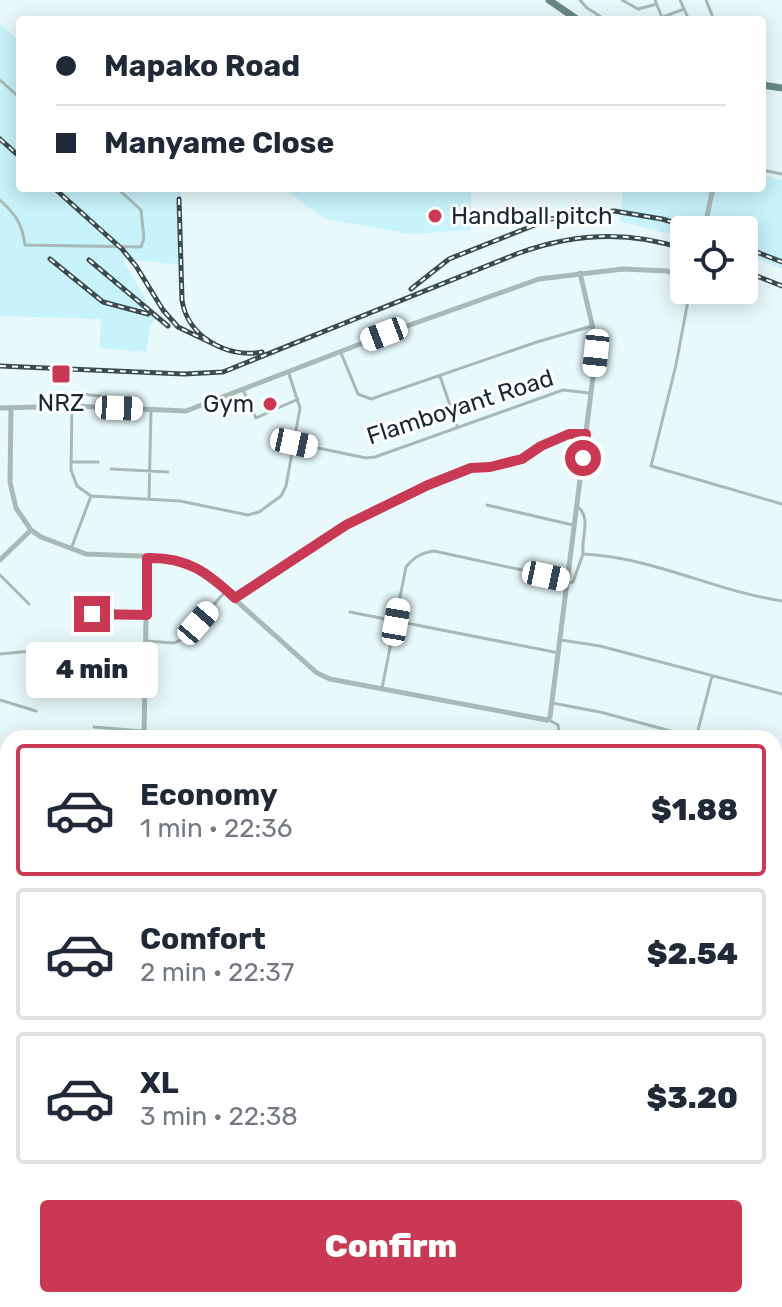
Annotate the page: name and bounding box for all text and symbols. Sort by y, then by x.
text: Mapako Road [104,48,300,84]
text: Manyame Close [104,125,334,161]
place label: Handball pitch [451,202,613,230]
marker: Handball pitch [426,207,444,225]
map controls [670,216,758,304]
button: locate [670,216,758,304]
car [357,314,411,354]
car [582,328,610,378]
marker: NRZ [50,363,72,385]
street label: Flamboyant Road [363,364,557,450]
place label: NRZ [38,389,84,417]
place label: Gym [203,390,254,418]
car [95,395,143,421]
marker: Gym [261,395,279,413]
car [268,426,320,460]
route start [565,440,601,476]
car [520,559,572,593]
route end [74,596,110,632]
car [380,596,412,648]
car [173,597,223,649]
callout: 4 min [26,642,158,698]
text: 4 min [56,654,128,685]
icon: car [44,774,116,846]
text: Economy [140,777,278,813]
text: $1.88 [651,792,738,828]
text: 1 min · 22:36 [140,813,292,844]
icon: car [44,918,116,990]
text: Comfort [140,921,266,957]
text: $2.54 [647,936,738,972]
text: 2 min · 22:37 [140,957,294,988]
icon: car [44,1062,116,1134]
text: XL [140,1065,179,1101]
text: $3.20 [647,1080,738,1116]
text: 3 min · 22:38 [140,1101,298,1132]
button: Confirm [40,1200,742,1292]

